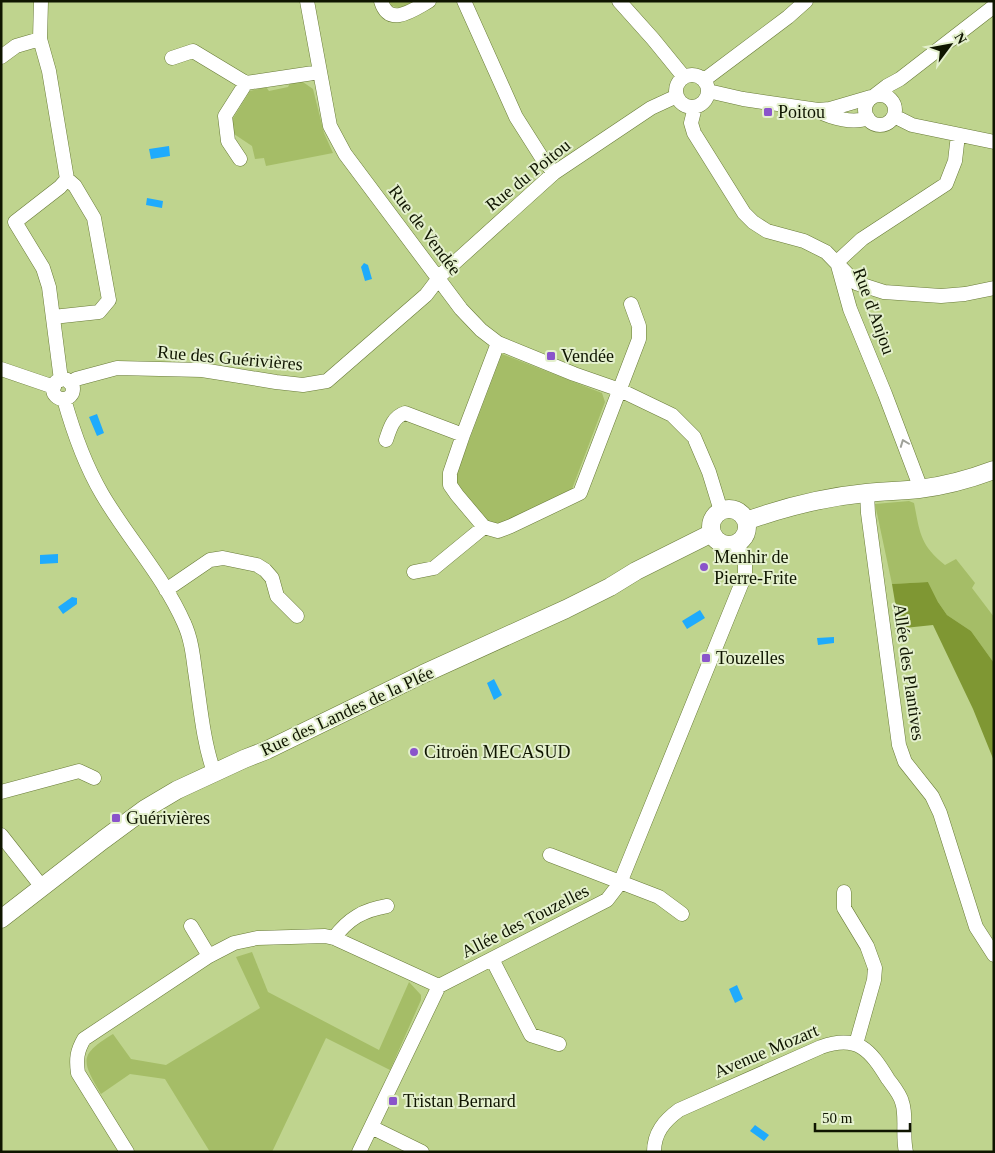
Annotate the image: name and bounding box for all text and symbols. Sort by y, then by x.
north arrow [925,20,975,70]
text: N [952,30,970,47]
place label: Poitou [778,102,825,122]
marker: Poitou [762,106,774,118]
street label: Rue du Poitou [482,135,574,215]
street label: Rue de Vendée [385,181,465,279]
street label: Rue d'Anjou [849,265,899,357]
street label: Rue des Guérivières [156,342,304,374]
place label: Vendée [561,346,614,366]
marker: Vendée [545,350,557,362]
one-way arrow [900,439,910,448]
place label: Menhir de Pierre-Frite [714,547,797,588]
marker: Menhir de Pierre-Frite [698,561,710,573]
street label: Allée des Plantives [889,602,929,742]
place label: Touzelles [716,648,785,668]
marker: Touzelles [700,652,712,664]
street label: Rue des Landes de la Plée [257,662,437,760]
place label: Citroën MECASUD [424,742,571,762]
marker: Citroën MECASUD [408,746,420,758]
place label: Guérivières [126,808,210,828]
marker: Guérivières [110,812,122,824]
street label: Allée des Touzelles [458,880,592,962]
street label: Avenue Mozart [711,1020,821,1082]
place label: Tristan Bernard [403,1091,516,1111]
marker: Tristan Bernard [387,1095,399,1107]
scale bar [815,1100,910,1132]
text: 50 m [822,1110,853,1126]

